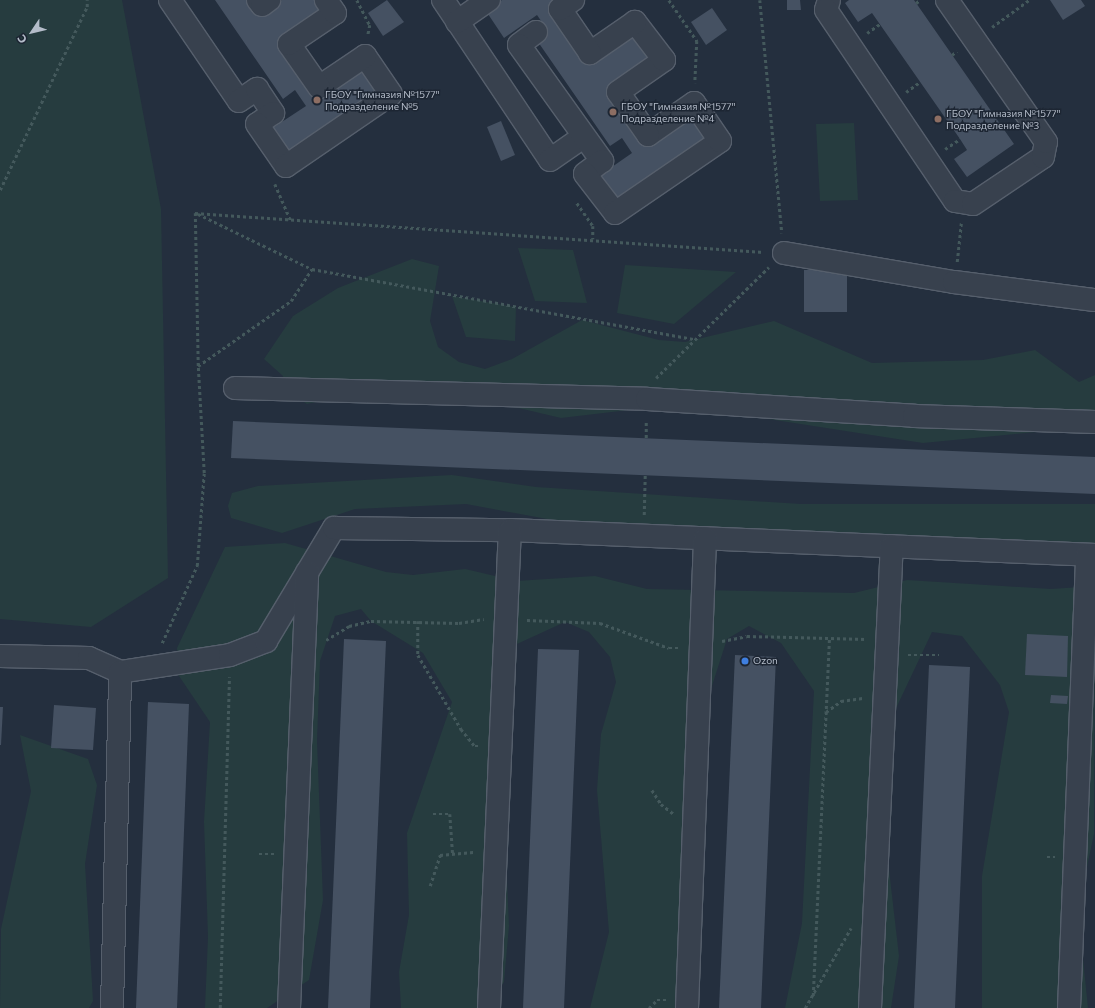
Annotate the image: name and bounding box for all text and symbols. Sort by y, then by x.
north arrow [12,12,52,52]
text: С [14,32,29,46]
place label: ГБОУ "Гимназия №1577" Подразделение №5 [325,88,439,112]
marker: ГБОУ "Гимназия №1577" Подразделение №5 [312,95,322,105]
place label: ГБОУ "Гимназия №1577" Подразделение №4 [621,100,735,124]
marker: ГБОУ "Гимназия №1577" Подразделение №4 [608,107,618,117]
place label: ГБОУ "Гимназия №1577" Подразделение №3 [946,107,1060,130]
marker: ГБОУ "Гимназия №1577" Подразделение №3 [933,114,943,124]
place label: Ozon [753,655,778,667]
marker: Ozon [740,656,750,666]

